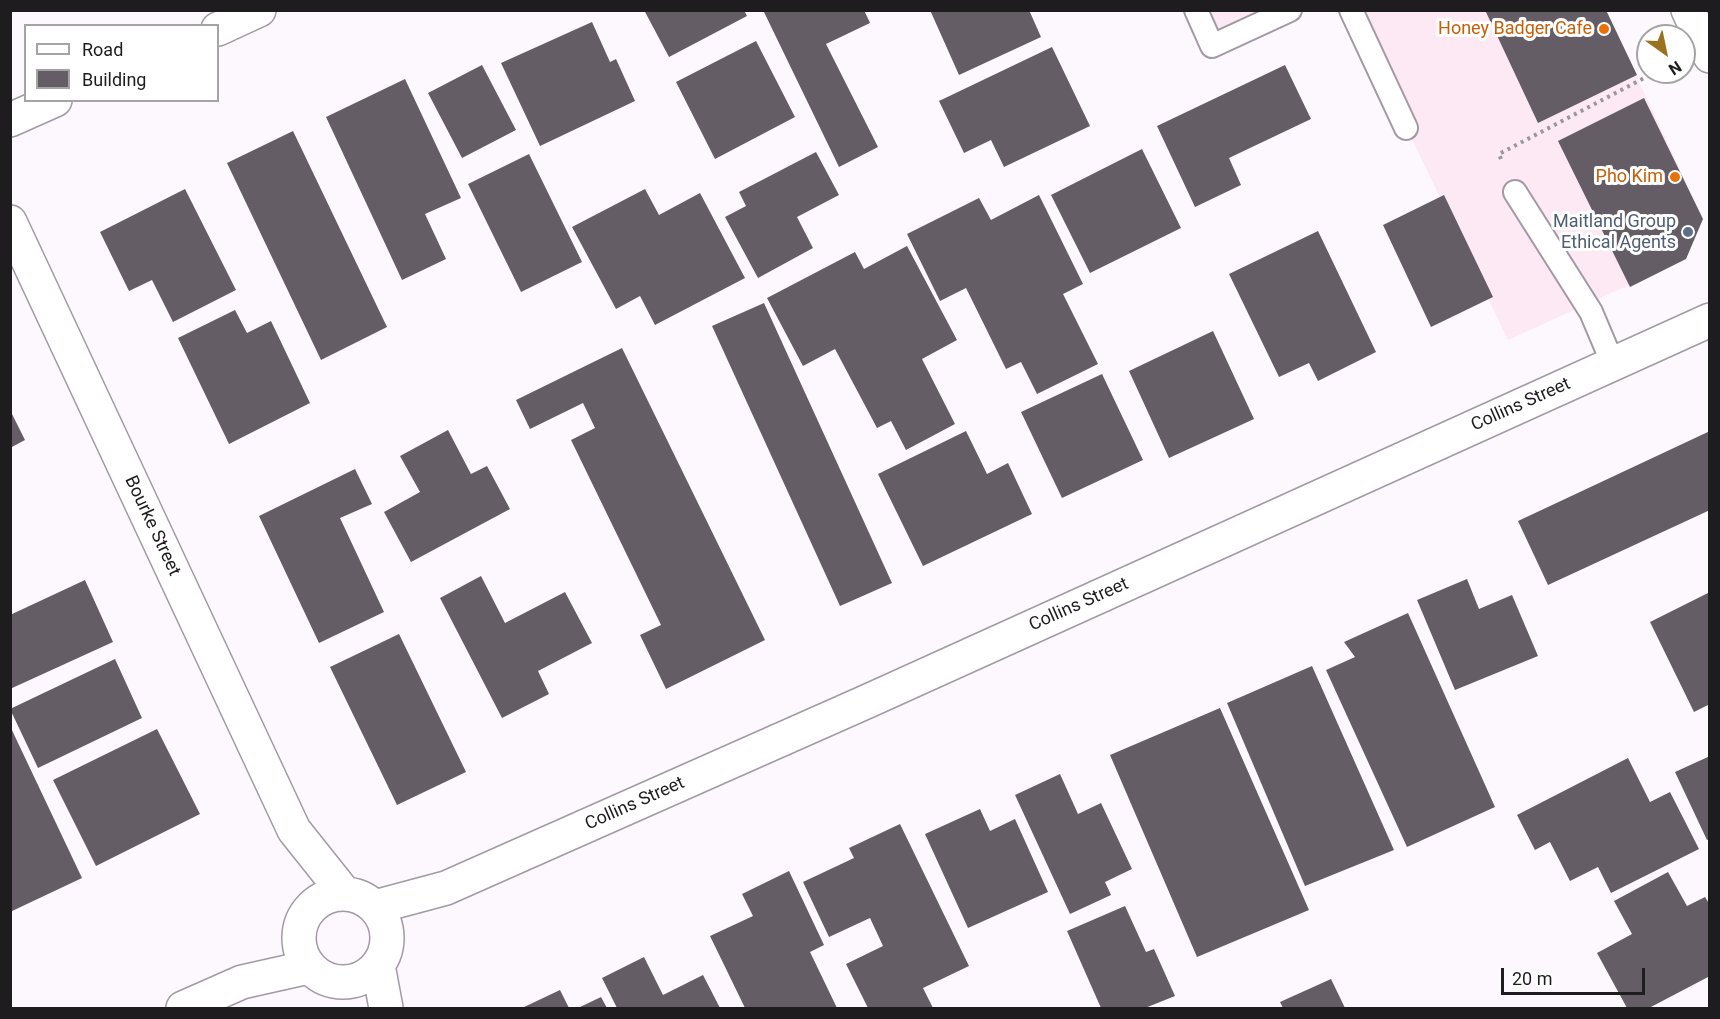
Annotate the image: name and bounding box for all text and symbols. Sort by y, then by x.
place label: Honey Badger Cafe [1438,18,1592,40]
marker: Honey Badger Cafe [1597,22,1611,36]
legend [24,24,219,102]
north arrow [1636,24,1696,84]
text: Road [82,39,123,60]
text: N [1665,57,1685,79]
text: Building [82,69,146,90]
place label: Pho Kim [1596,166,1663,188]
marker: Pho Kim [1668,170,1682,184]
place label: Maitland Group Ethical Agents [1553,211,1676,254]
marker: Maitland Group Ethical Agents [1681,225,1695,239]
street label: Collins Street [1468,374,1574,436]
street label: Bourke Street [119,473,185,579]
street label: Collins Street [1026,574,1132,636]
street label: Collins Street [582,773,688,835]
scale bar [1504,956,1648,994]
text: 20 m [1512,968,1552,989]

